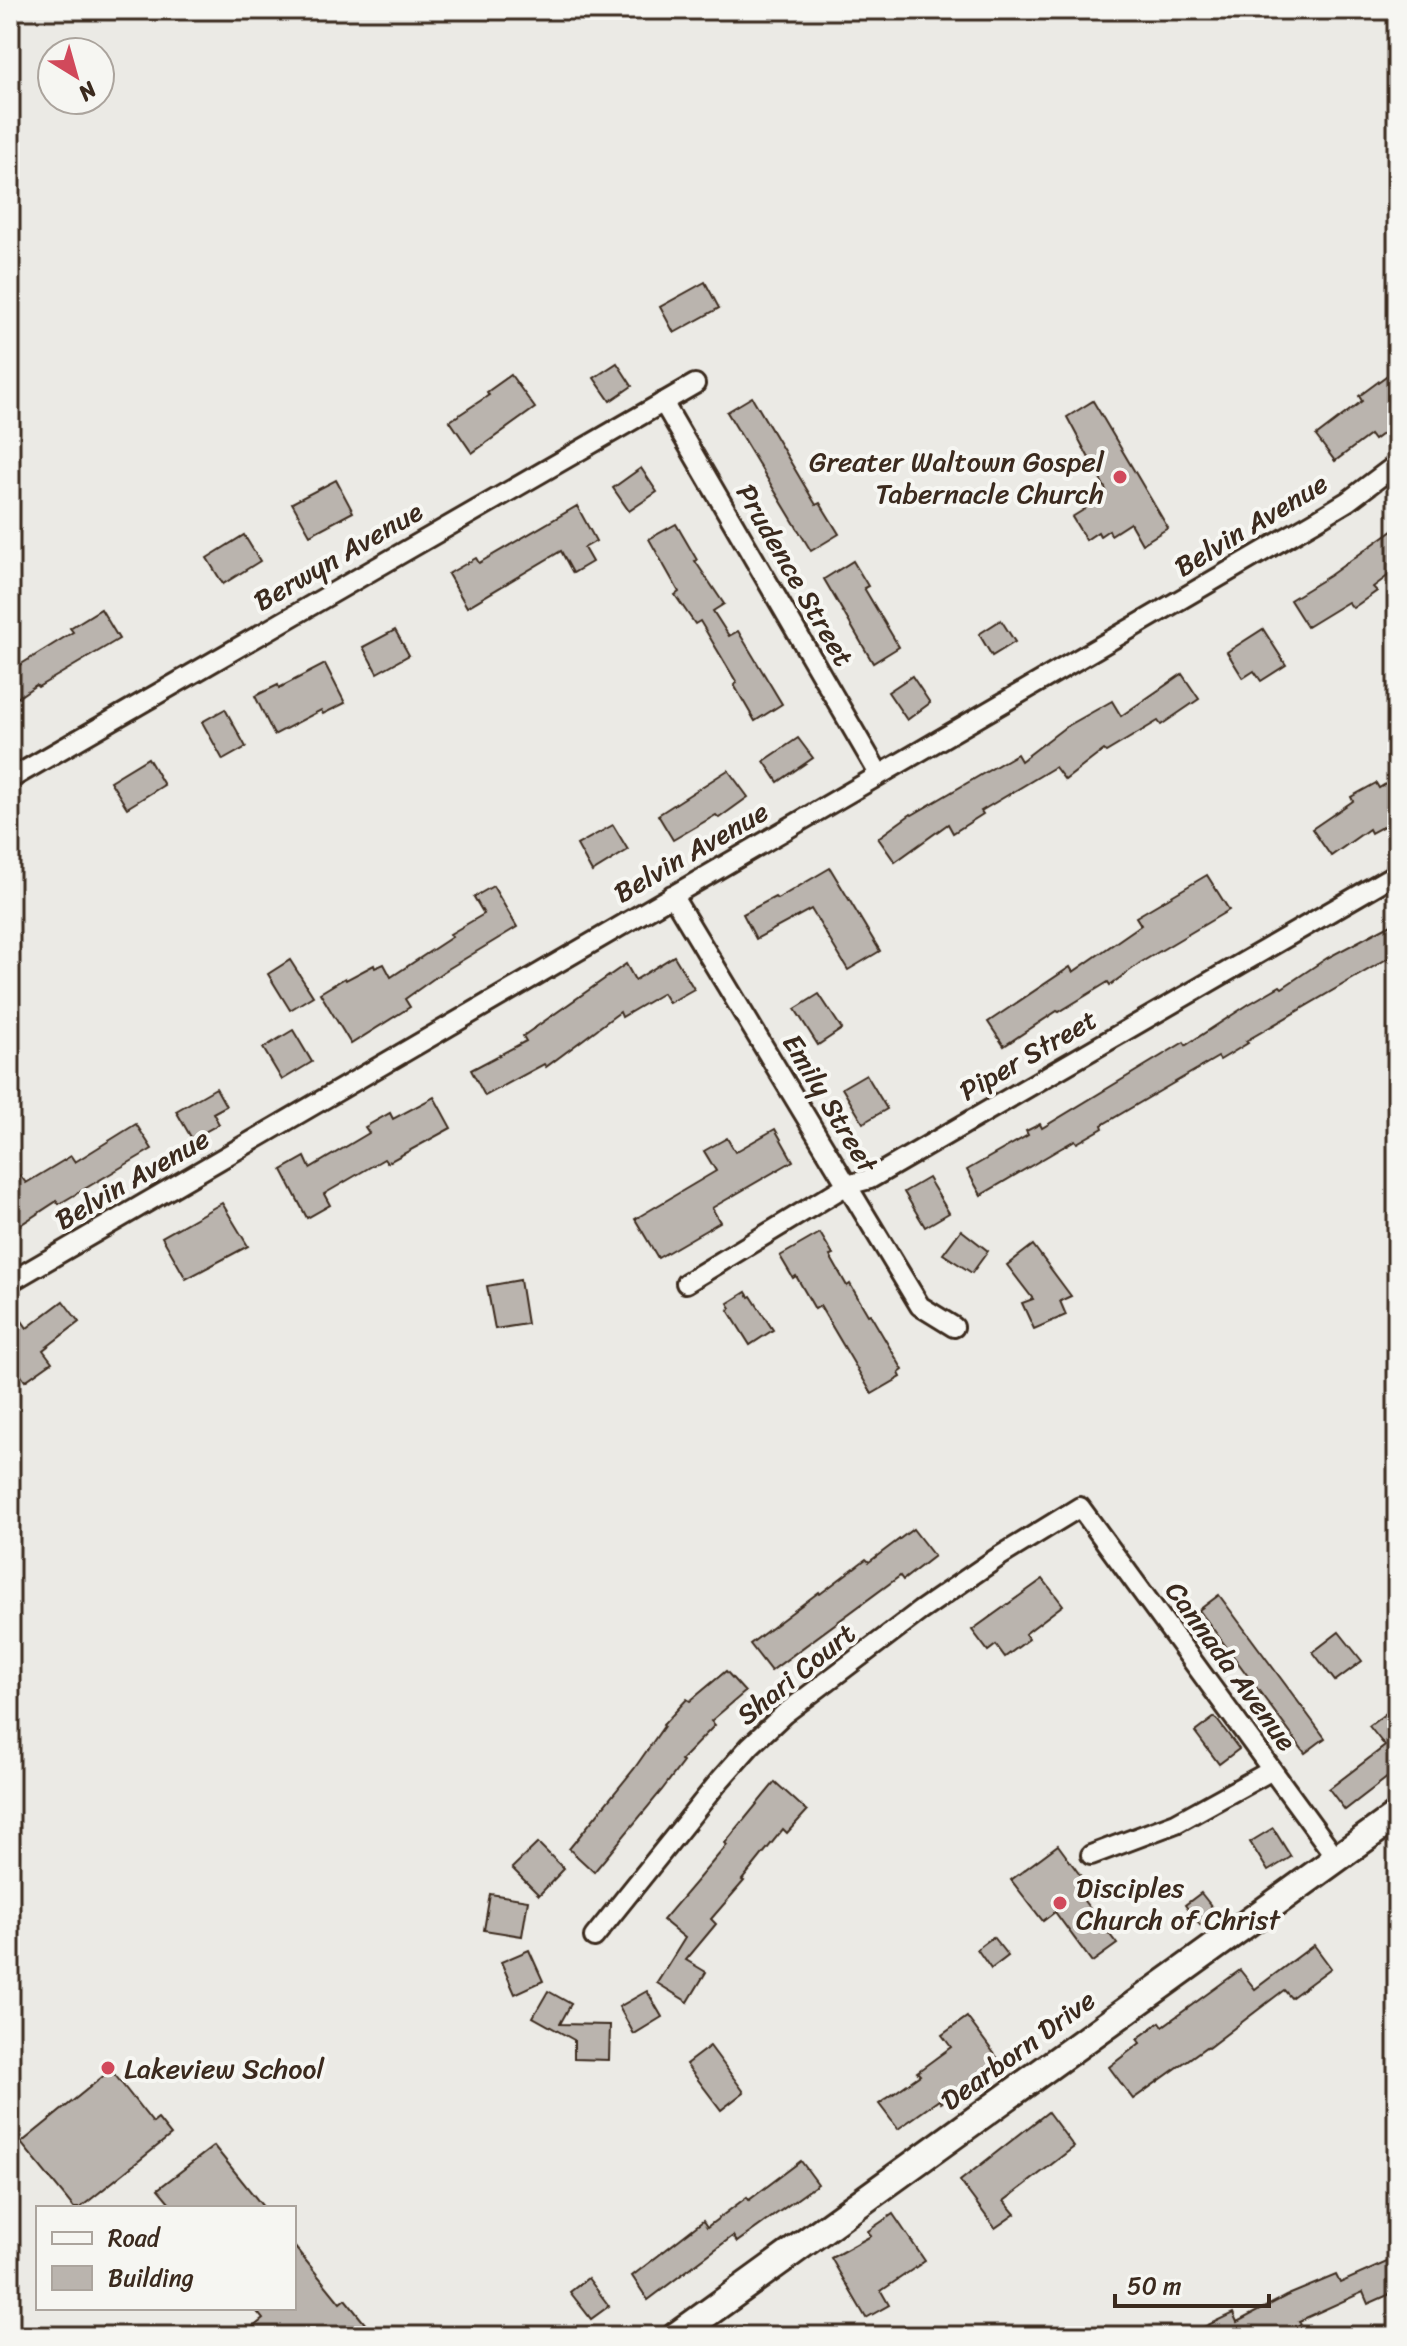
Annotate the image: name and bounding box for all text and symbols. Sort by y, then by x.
north arrow [36,36,116,116]
text: N [69,71,106,112]
place label: Greater Waltown Gospel Tabernacle Church [809,437,1105,518]
street label: Belvin Avenue [1164,460,1338,590]
marker: Greater Waltown Gospel Tabernacle Church [1111,468,1129,486]
street label: Prudence Street [723,474,867,676]
street label: Berwyn Avenue [244,488,432,624]
street label: Belvin Avenue [604,788,778,916]
street label: Piper Street [949,995,1107,1115]
street label: Emily Street [769,1024,892,1184]
street label: Belvin Avenue [45,1115,219,1243]
street label: Cannada Avenue [1152,1570,1310,1762]
street label: Shari Court [725,1610,867,1738]
place label: Disciples Church of Christ [1076,1863,1281,1944]
marker: Disciples Church of Christ [1051,1894,1069,1912]
street label: Dearborn Drive [930,1976,1106,2124]
place label: Lakeview School [124,2044,325,2093]
marker: Lakeview School [99,2059,117,2077]
legend [36,2206,296,2310]
text: Road [108,2217,162,2259]
text: Building [108,2257,194,2299]
scale bar [1115,2258,1269,2308]
text: 50 m [1127,2265,1182,2307]

